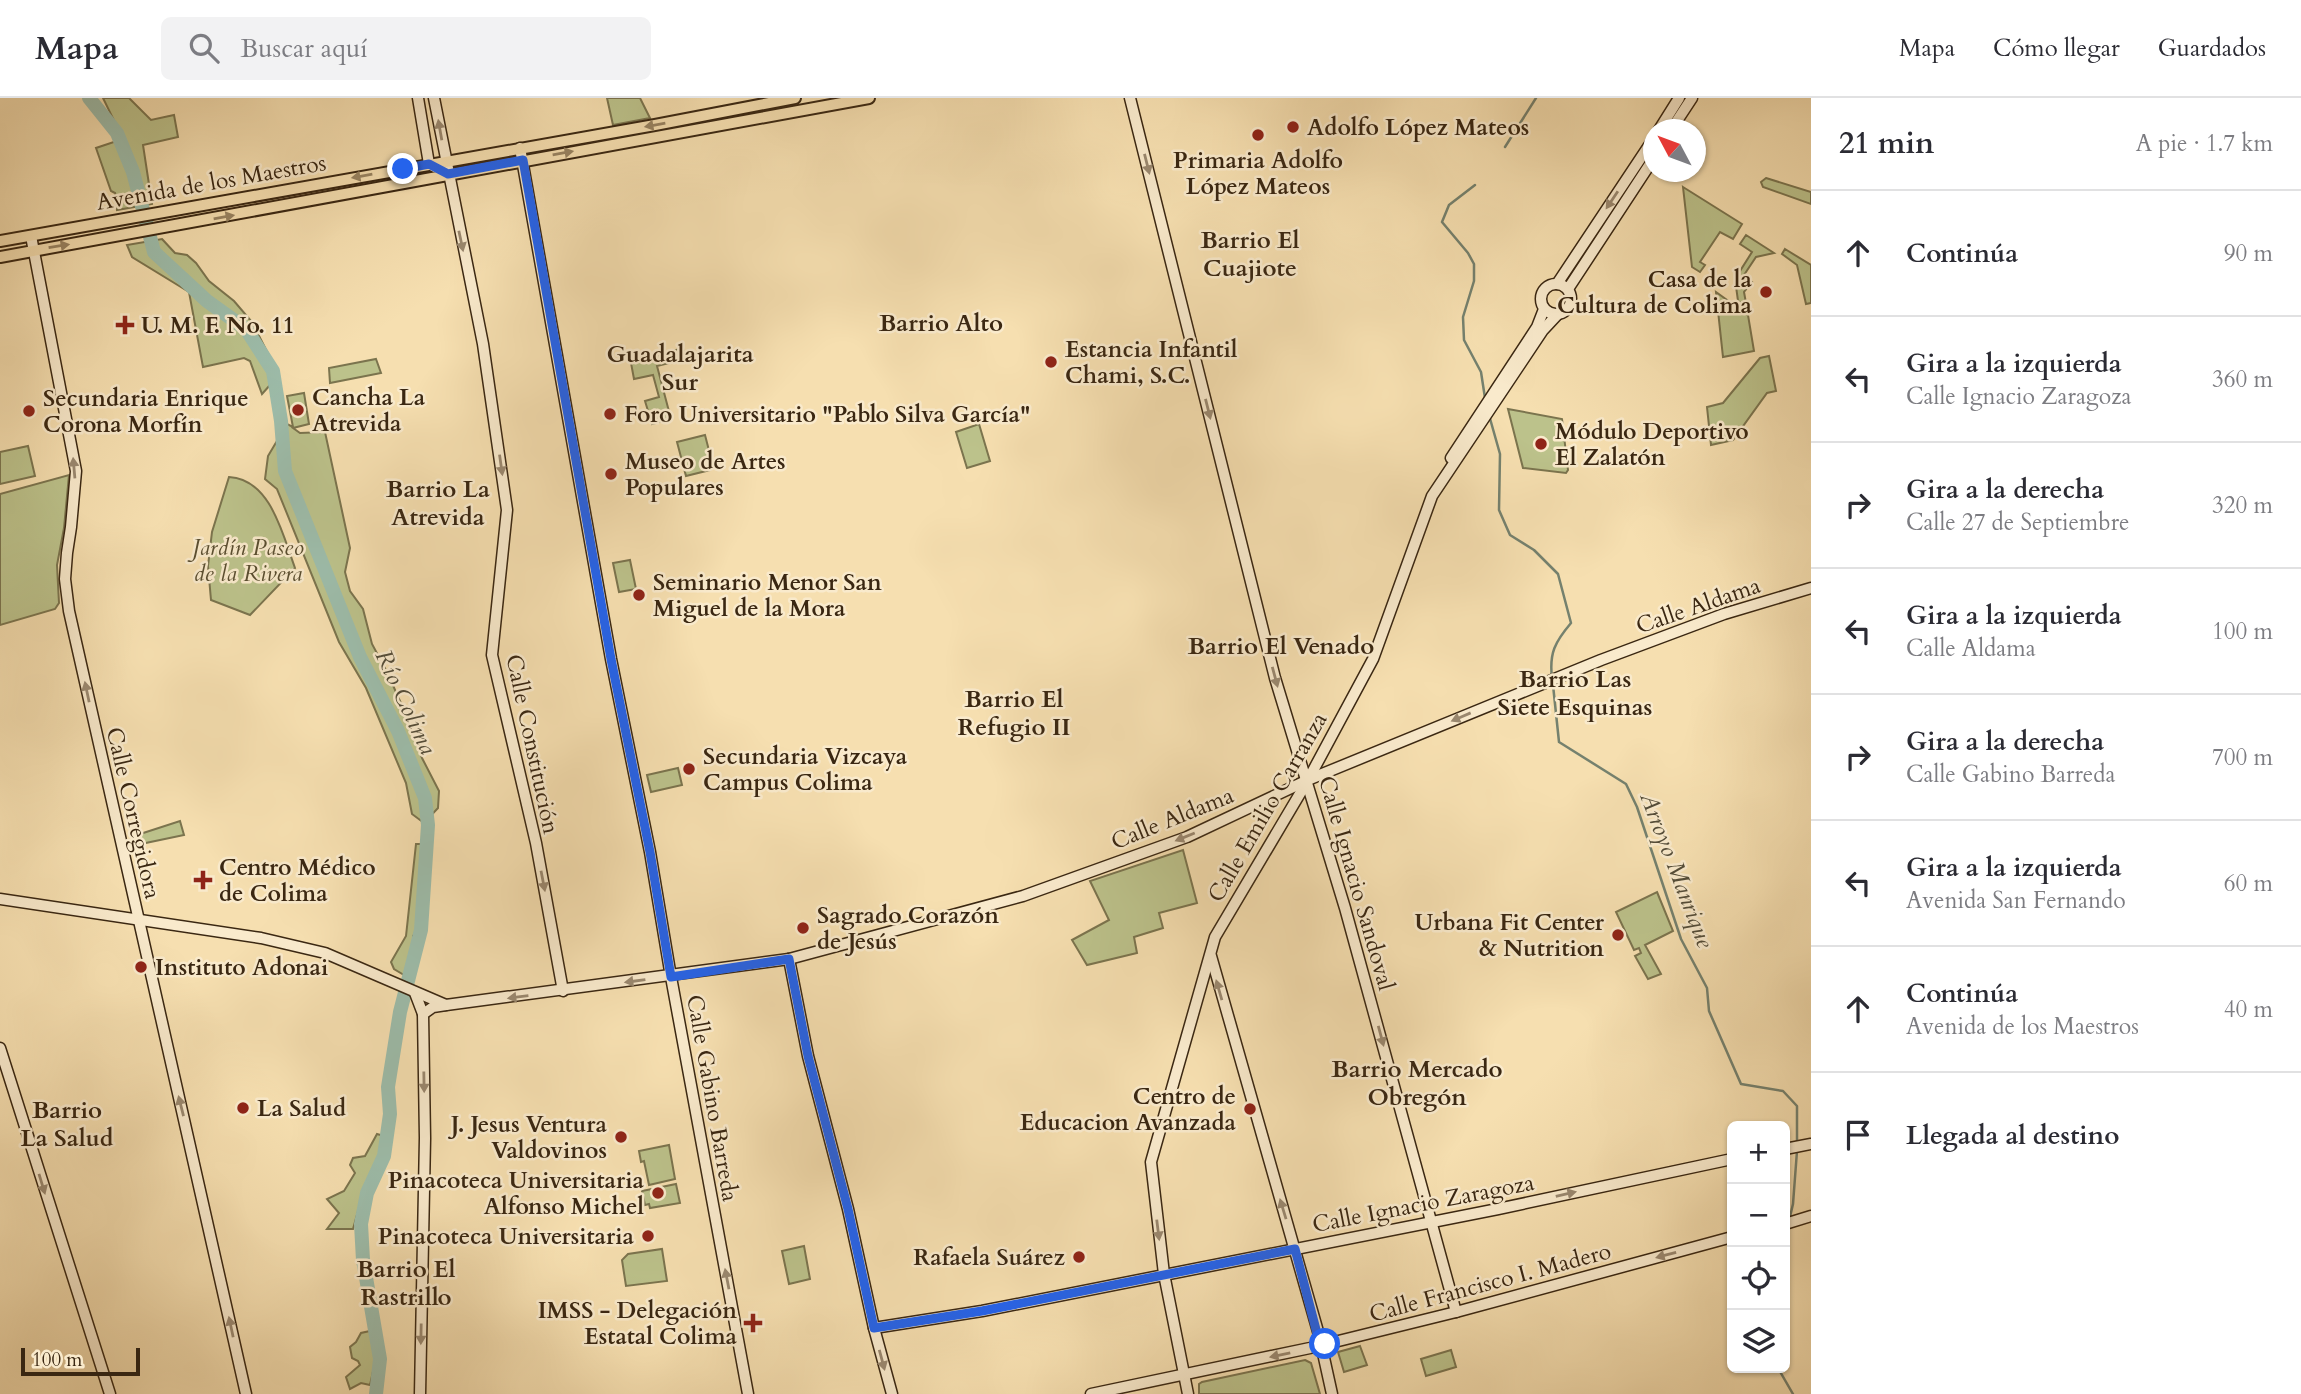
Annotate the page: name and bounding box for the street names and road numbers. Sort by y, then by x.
street label: Avenida de los Maestros [94,147,328,218]
street label: Calle Aldama [1632,570,1765,641]
street label: Calle Constitución [498,652,567,837]
street label: Calle Emilio Carranza [1200,707,1334,908]
street label: Calle Corregidora [99,724,168,902]
street label: Calle Ignacio Sandoval [1311,772,1402,994]
street label: Calle Aldama [1106,780,1238,857]
street label: Calle Gabino Barreda [679,992,746,1204]
street label: Calle Ignacio Zaragoza [1310,1167,1537,1240]
street label: Calle Francisco I. Madero [1366,1235,1614,1330]

